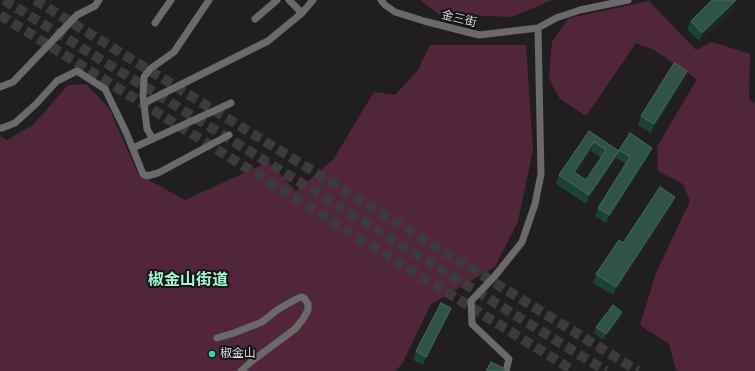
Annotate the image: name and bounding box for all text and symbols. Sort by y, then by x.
street label: 金三街 [440,8,478,30]
district label: 椒金山街道 [148,270,228,290]
place label: 椒金山 [220,347,256,361]
marker: 椒金山 [207,349,217,359]

